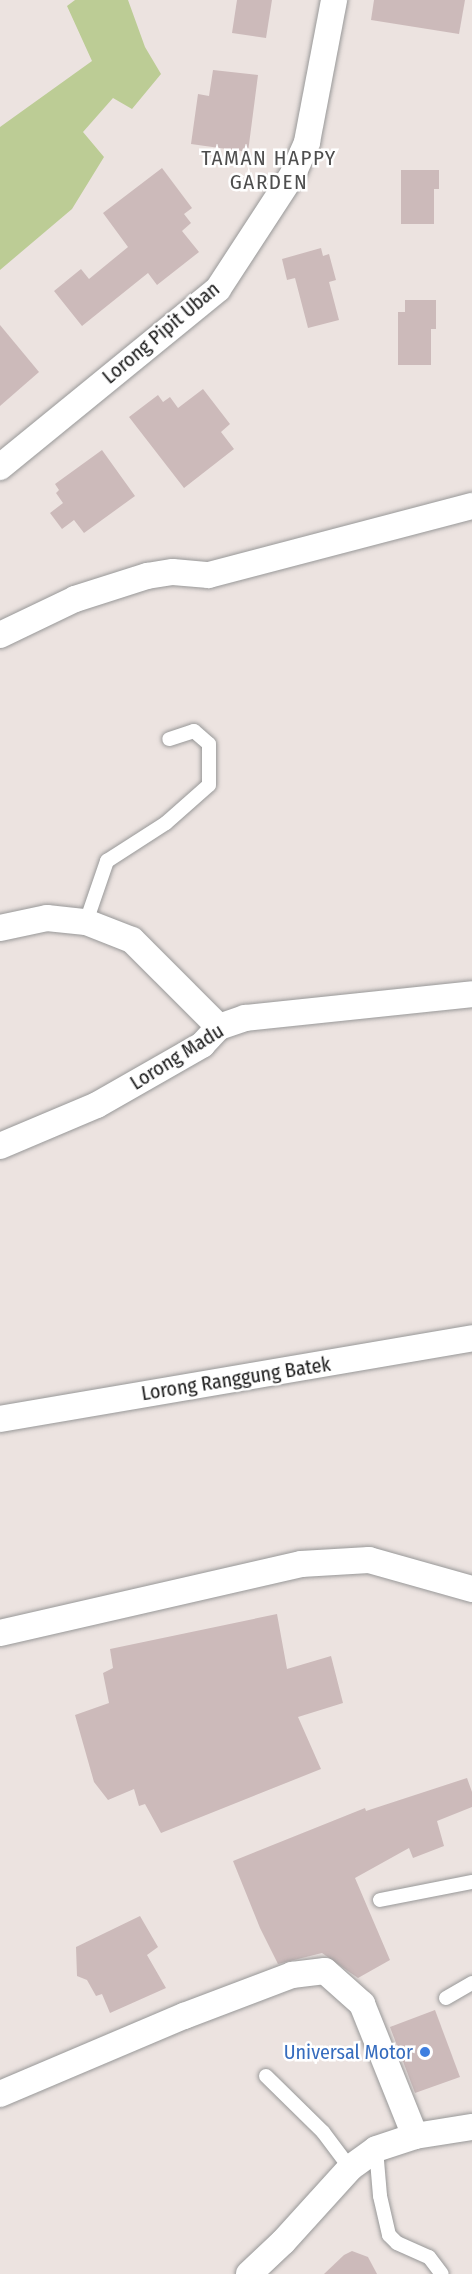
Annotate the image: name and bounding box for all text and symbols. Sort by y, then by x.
district label: TAMAN HAPPY GARDEN [201,145,337,195]
street label: Lorong Pipit Uban [98,277,224,389]
street label: Lorong Madu [126,1019,228,1095]
street label: Lorong Ranggung Batek [140,1352,332,1406]
place label: Universal Motor [284,2040,413,2064]
marker: Universal Motor [418,2045,432,2059]

